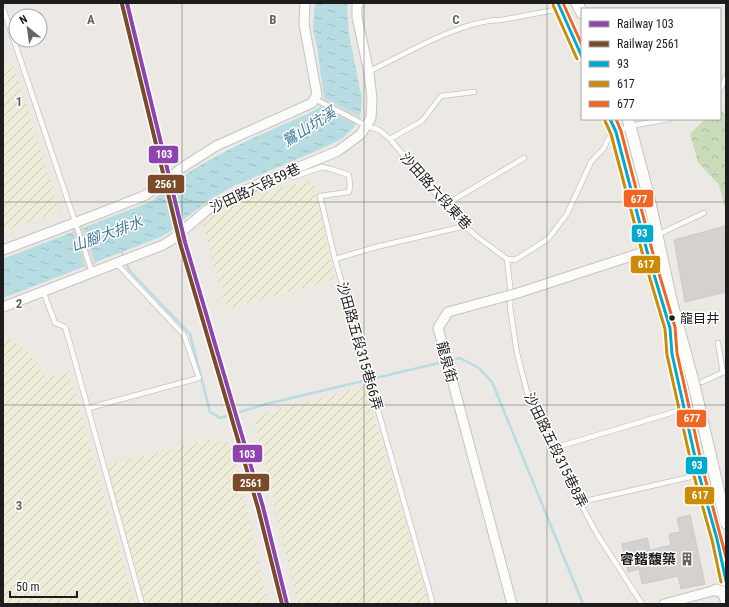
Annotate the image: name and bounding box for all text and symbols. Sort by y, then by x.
north arrow [8,8,48,48]
legend [581,8,721,120]
text: N [17,12,30,27]
text: A [87,12,95,27]
text: B [269,12,277,27]
text: C [452,12,460,27]
text: Railway 103 [617,17,674,31]
text: Railway 2561 [617,37,680,51]
text: 93 [617,57,629,71]
text: 617 [617,77,635,91]
text: 1 [16,94,22,109]
text: 677 [617,97,635,111]
water label: 鷺山坑溪 [279,102,341,151]
line badge: 103 [148,145,179,164]
text: 103 [156,148,173,161]
street label: 沙田路六段東巷 [397,149,475,233]
street label: 沙田路六段59巷 [207,160,303,216]
line badge: 2561 [147,174,185,194]
text: 2561 [155,178,177,191]
line badge: 677 [623,189,654,208]
text: 677 [631,193,648,206]
water label: 山腳大排水 [69,212,146,255]
line badge: 93 [631,224,654,243]
text: 93 [636,227,648,240]
line badge: 617 [630,255,661,274]
text: 617 [638,258,655,271]
street label: 沙田路五段315巷66弄 [334,280,386,412]
text: 2 [16,296,23,311]
place label: 龍目井 [680,311,719,326]
marker: 龍目井 [667,313,677,323]
street label: 龍泉街 [434,340,460,384]
street label: 沙田路五段315巷8弄 [521,390,591,510]
line badge: 677 [676,409,707,428]
text: 677 [684,412,701,425]
line badge: 103 [232,444,263,463]
text: 103 [239,448,256,461]
line badge: 93 [685,456,708,475]
text: 93 [691,459,703,472]
line badge: 2561 [232,473,270,492]
text: 2561 [240,477,262,490]
line badge: 617 [684,486,715,505]
text: 617 [692,489,709,502]
text: 3 [16,498,22,513]
place label: 睿鍇馥築 [620,551,676,567]
building icon: 睿鍇馥築 [679,551,695,567]
scale bar [10,573,77,599]
text: 50 m [16,580,40,594]

